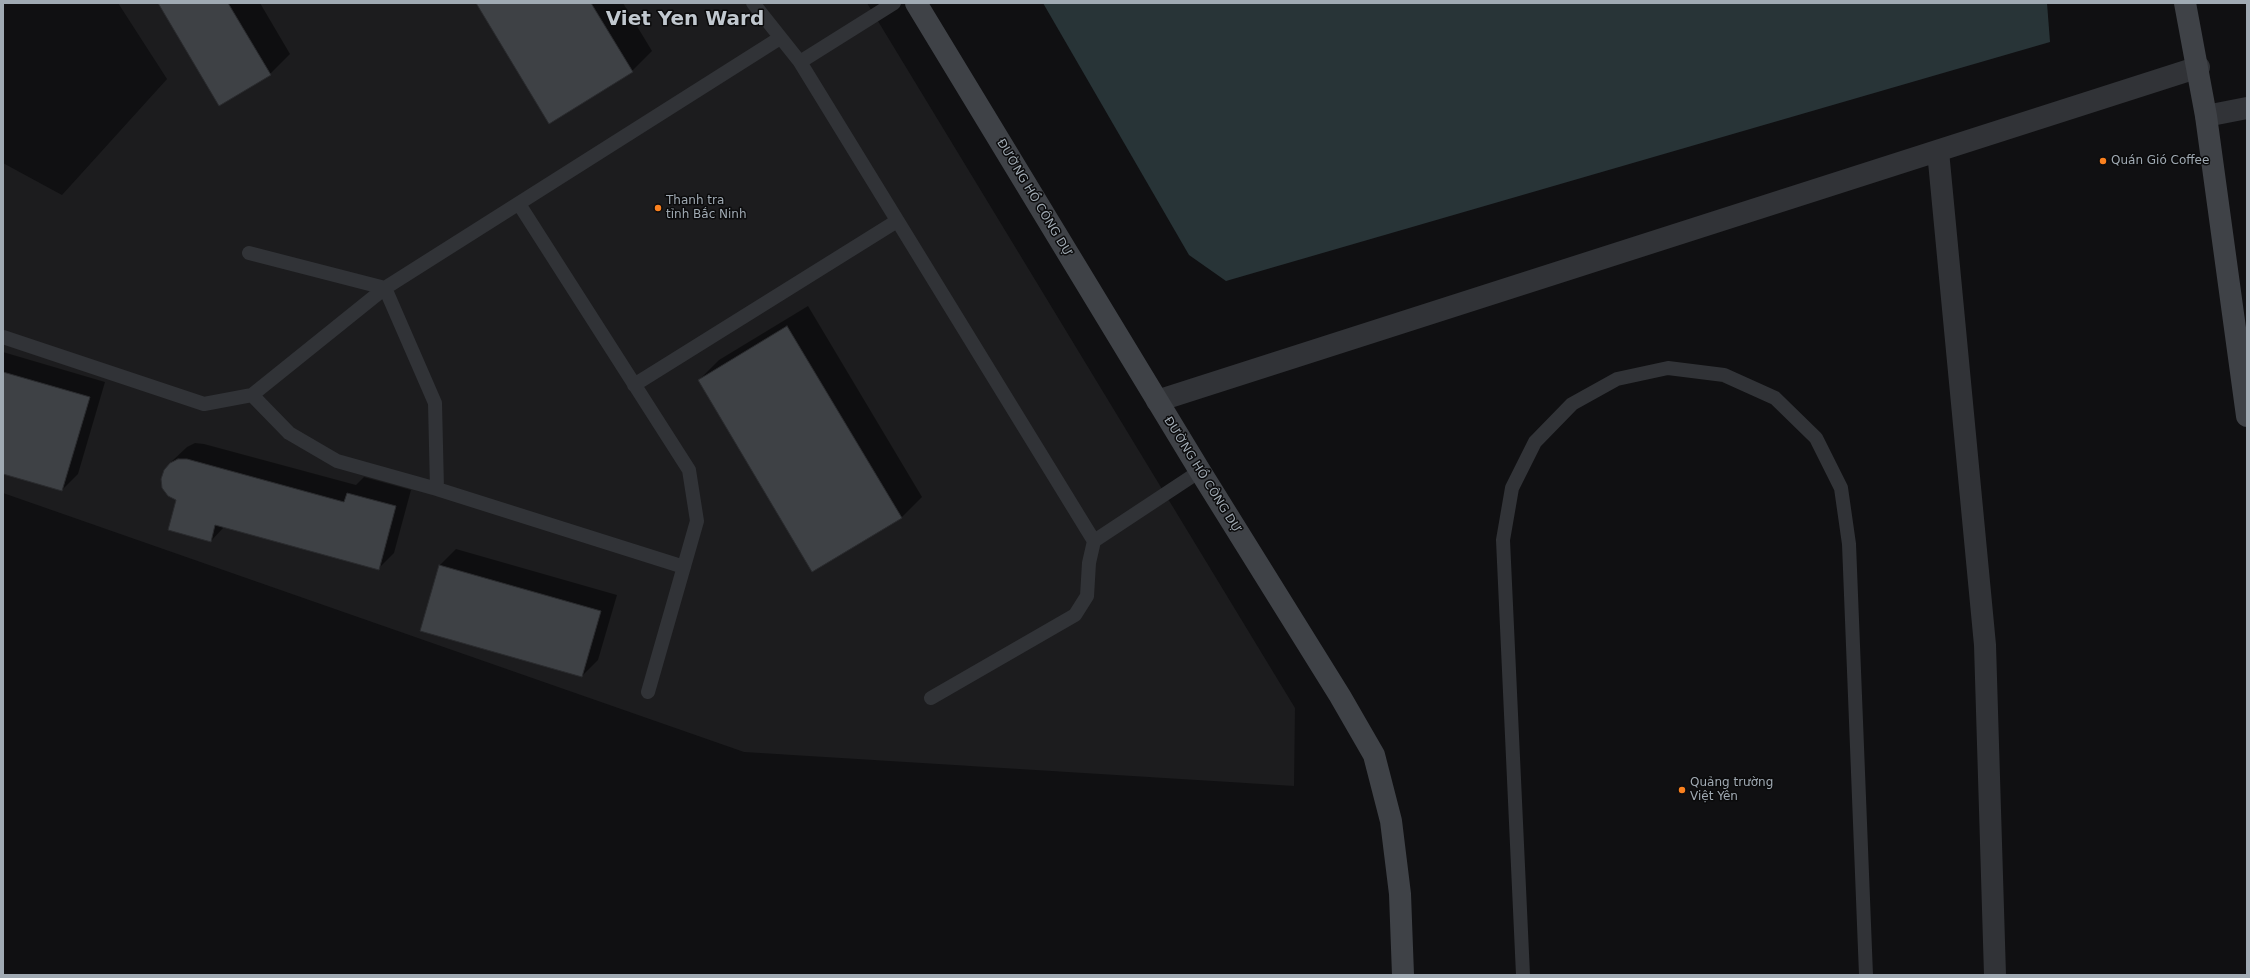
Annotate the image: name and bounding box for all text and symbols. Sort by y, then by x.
district label: Viet Yen Ward [606,8,764,32]
street label: ĐƯỜNG HỒ CÔNG DỰ [993,137,1075,259]
place label: Quán Gió Coffee [2111,154,2209,168]
marker: Quán Gió Coffee [2098,156,2108,166]
place label: Thanh tra tỉnh Bắc Ninh [666,194,747,222]
marker: Thanh tra tỉnh Bắc Ninh [653,203,663,213]
street label: ĐƯỜNG HỒ CÔNG DỰ [1160,414,1244,536]
place label: Quảng trường Việt Yên [1690,776,1773,804]
marker: Quảng trường Việt Yên [1677,785,1687,795]

